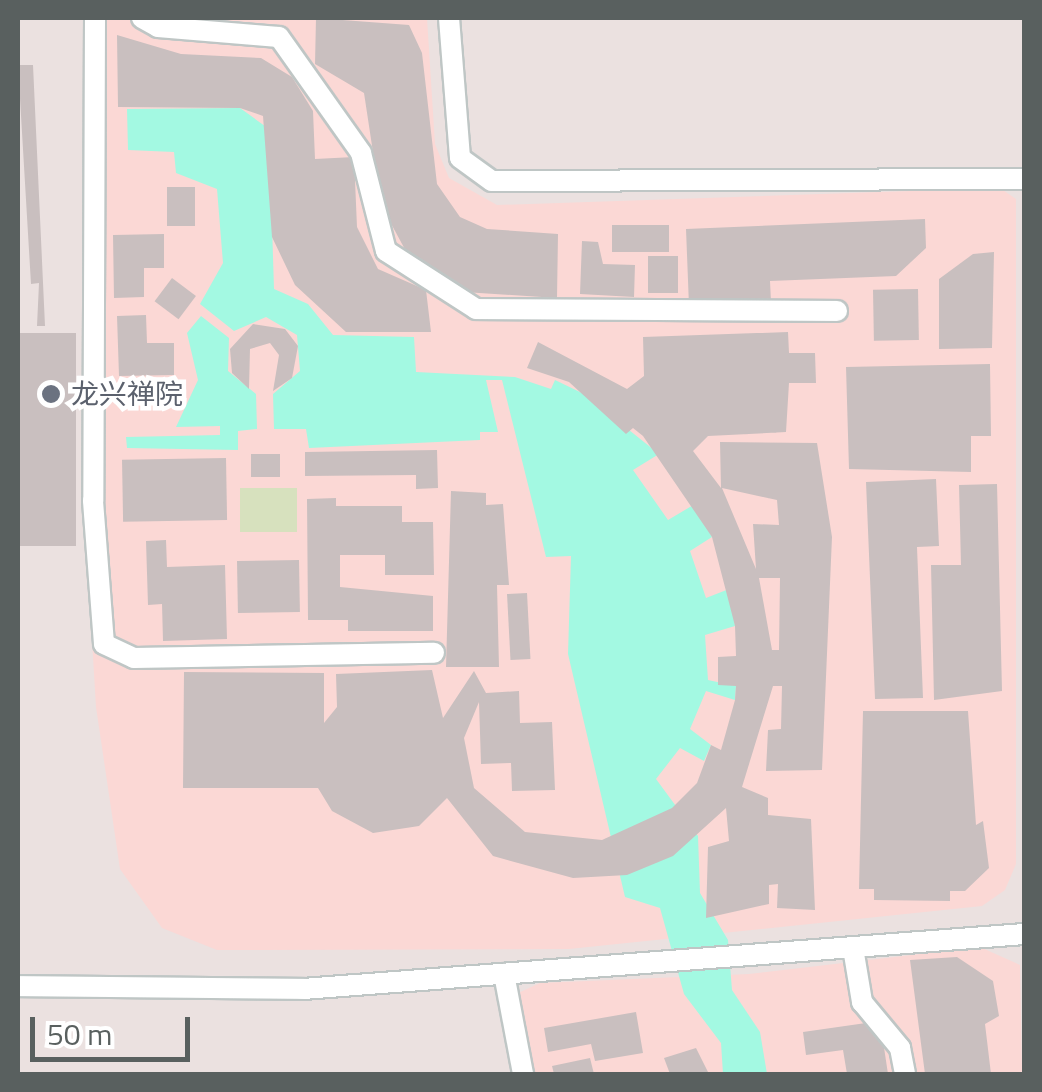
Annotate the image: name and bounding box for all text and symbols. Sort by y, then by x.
place label: 龙兴禅院 [71,377,183,411]
marker: 龙兴禅院 [40,383,62,405]
scale bar [35,997,195,1059]
text: 50 m [47,1011,112,1057]

